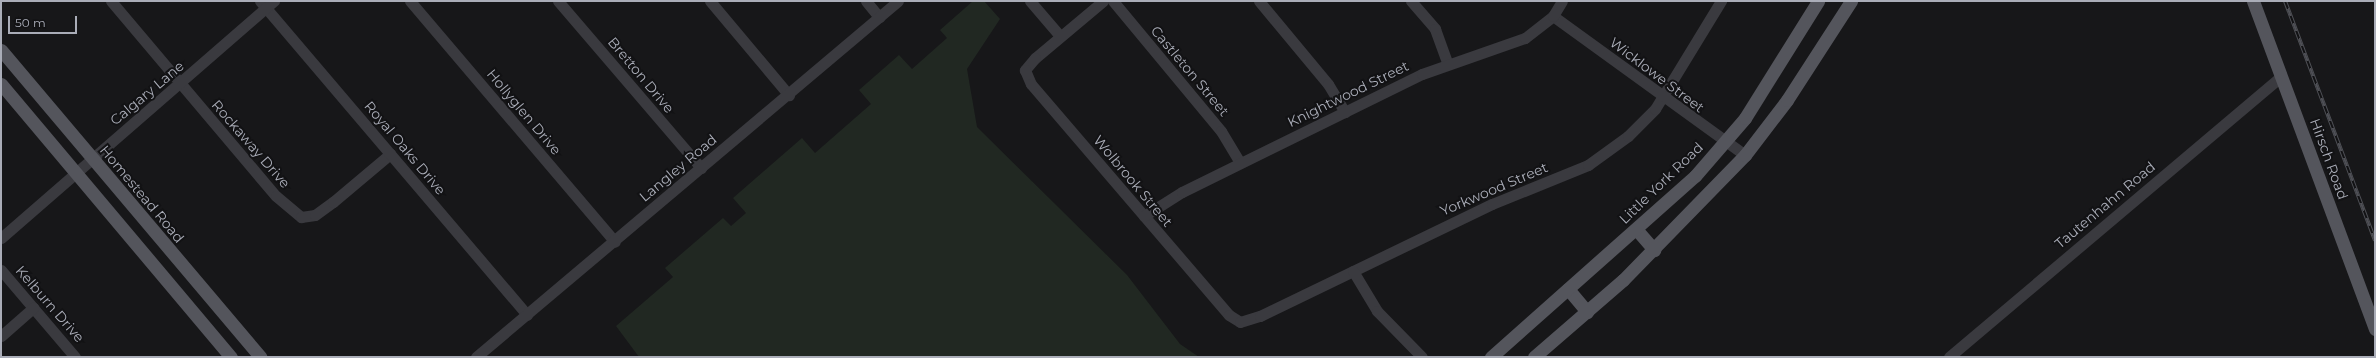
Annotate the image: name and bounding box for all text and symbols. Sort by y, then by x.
scale bar [10,8,79,34]
text: 50 m [15,15,46,30]
street label: Castleton Street [1147,23,1233,119]
street label: Bretton Drive [604,34,678,116]
street label: Wicklowe Street [1606,34,1708,116]
street label: Calgary Lane [107,57,187,129]
street label: Knightwood Street [1285,57,1411,131]
street label: Hollyglen Drive [483,66,565,158]
street label: Rockaway Drive [208,97,294,191]
street label: Royal Oaks Drive [361,98,449,198]
street label: Hirsch Road [2307,116,2351,202]
street label: Langley Road [636,131,720,205]
street label: Wolbrook Street [1090,132,1176,230]
street label: Little York Road [1616,139,1706,227]
street label: Homestead Road [96,142,188,246]
street label: Tautenhahn Road [2052,158,2158,252]
street label: Yorkwood Street [1438,159,1550,219]
street label: Kelburn Drive [12,262,88,346]

